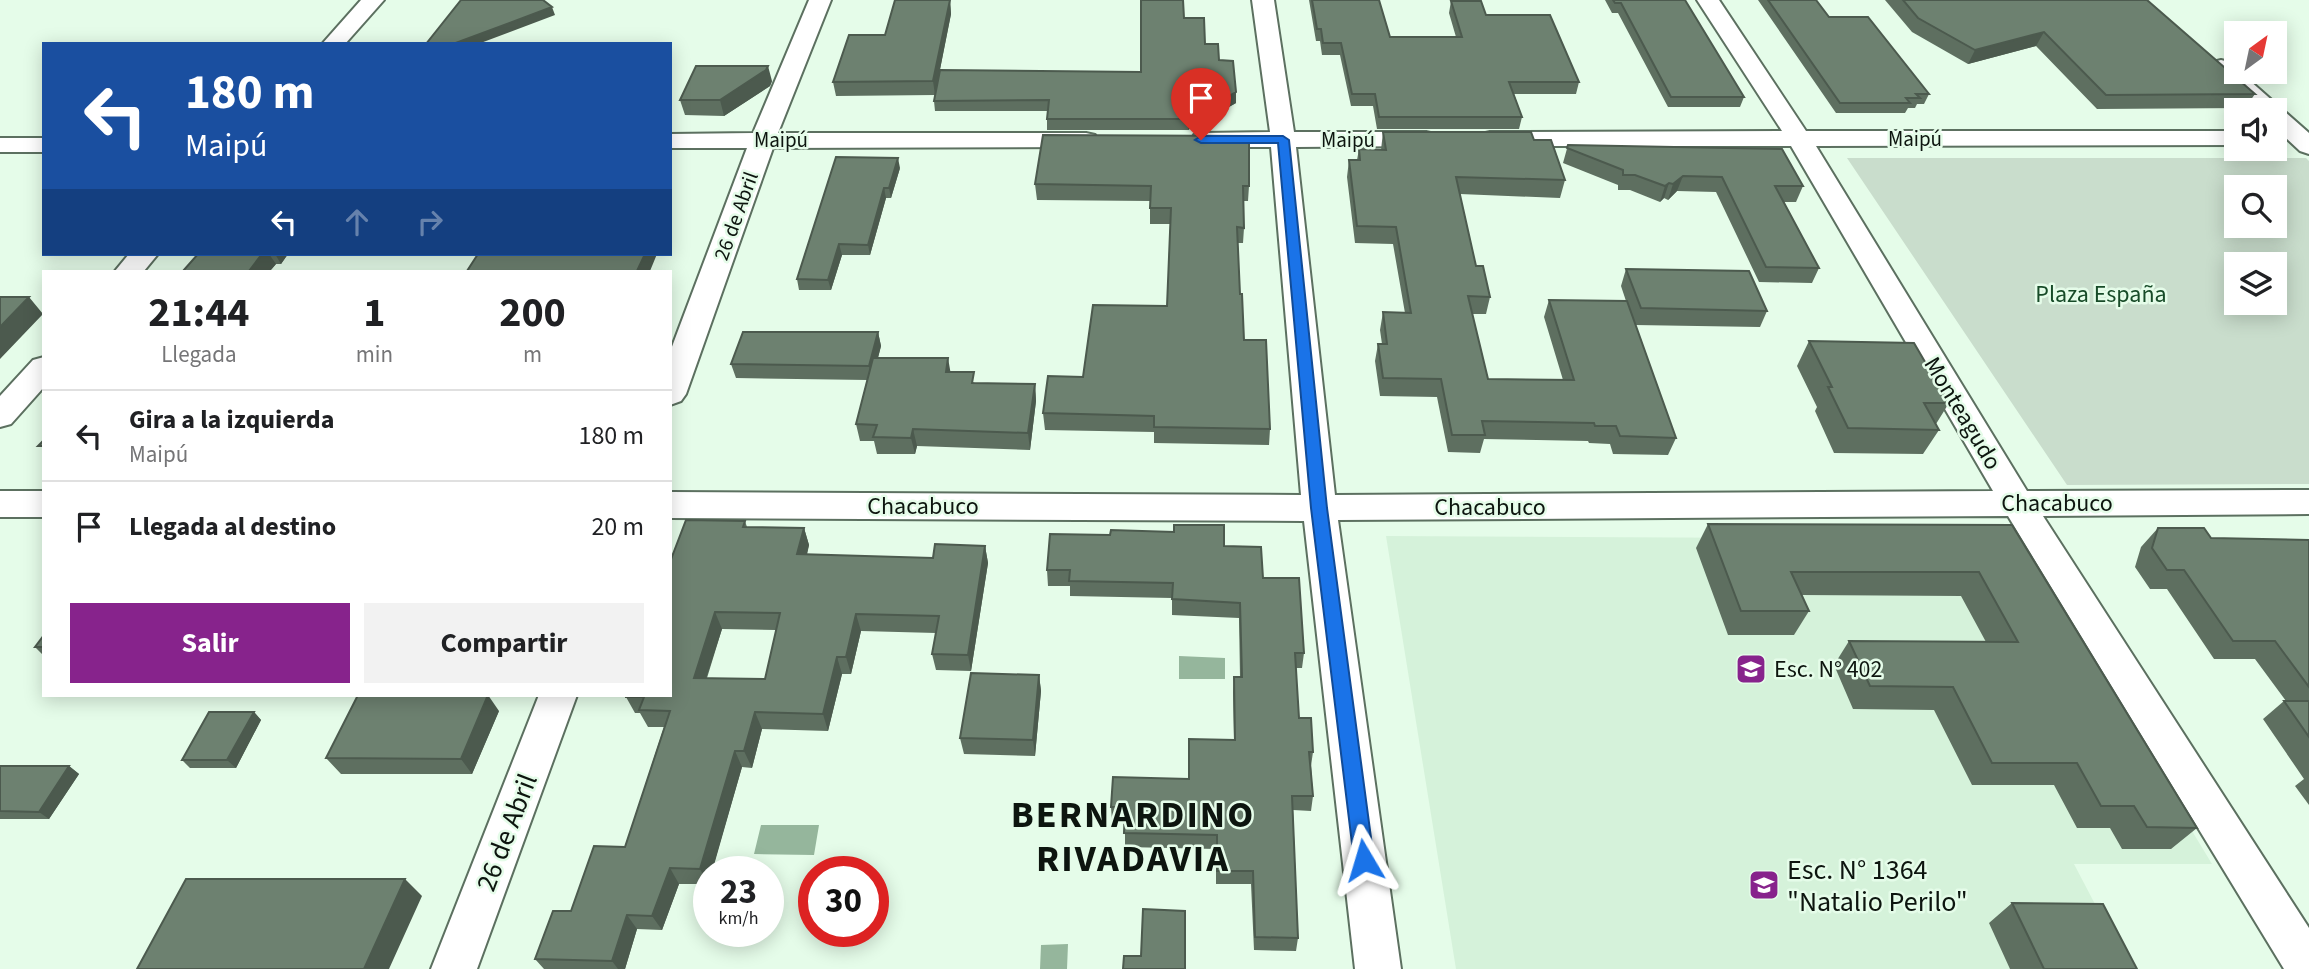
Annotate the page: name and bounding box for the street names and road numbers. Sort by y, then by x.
street label: Maipú [1888,124,1942,154]
street label: Maipú [754,125,808,155]
street label: Maipú [1321,125,1375,155]
street label: 26 de Abril [706,168,766,264]
street label: Monteagudo [1915,350,2010,476]
street label: Chacabuco [2001,486,2113,521]
street label: Chacabuco [867,489,979,524]
street label: Chacabuco [1434,490,1546,525]
street label: 26 de Abril [466,768,548,897]

